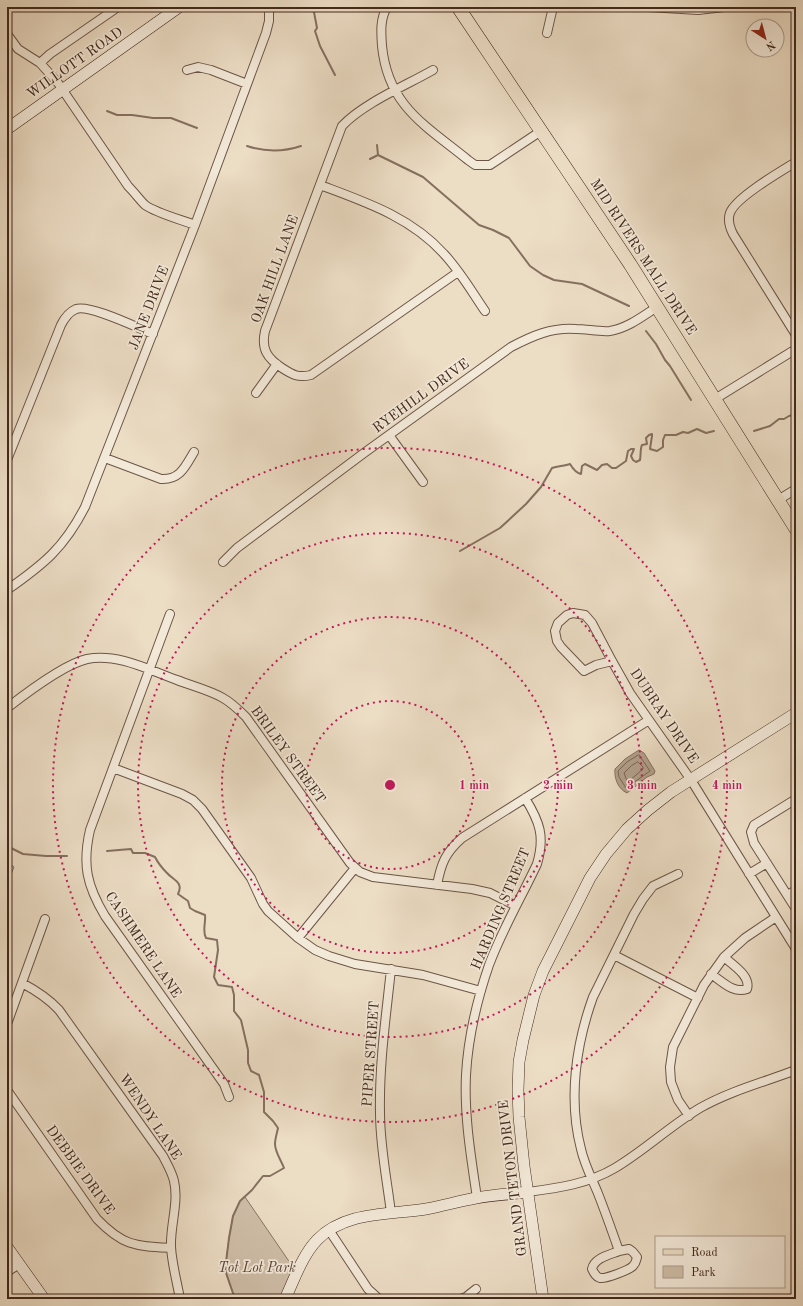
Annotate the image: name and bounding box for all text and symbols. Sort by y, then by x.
north arrow [745,18,785,58]
street label: WILLOTT ROAD [24,25,126,101]
text: N [763,38,777,52]
street label: MID RIVERS MALL DRIVE [587,177,699,337]
street label: OAK HILL LANE [249,213,301,325]
street label: JANE DRIVE [127,264,171,352]
street label: RYEHILL DRIVE [370,356,472,436]
street label: DUBRAY DRIVE [627,666,701,766]
street label: BRILEY STREET [248,704,328,806]
centre of rings [383,778,397,792]
text: 1 min [459,780,489,792]
text: 2 min [543,780,573,792]
text: 3 min [627,780,657,792]
text: 4 min [712,780,742,792]
street label: HARDING STREET [469,846,533,972]
street label: CASHMERE LANE [102,889,184,1001]
street label: PIPER STREET [360,1001,382,1107]
street label: WENDY LANE [116,1072,184,1162]
street label: GRAND TETON DRIVE [496,1099,530,1257]
street label: DEBBIE DRIVE [43,1123,117,1217]
legend [655,1236,785,1288]
text: Road [691,1247,718,1259]
park label: Tot Lot Park [218,1261,296,1275]
text: Park [691,1267,716,1279]

